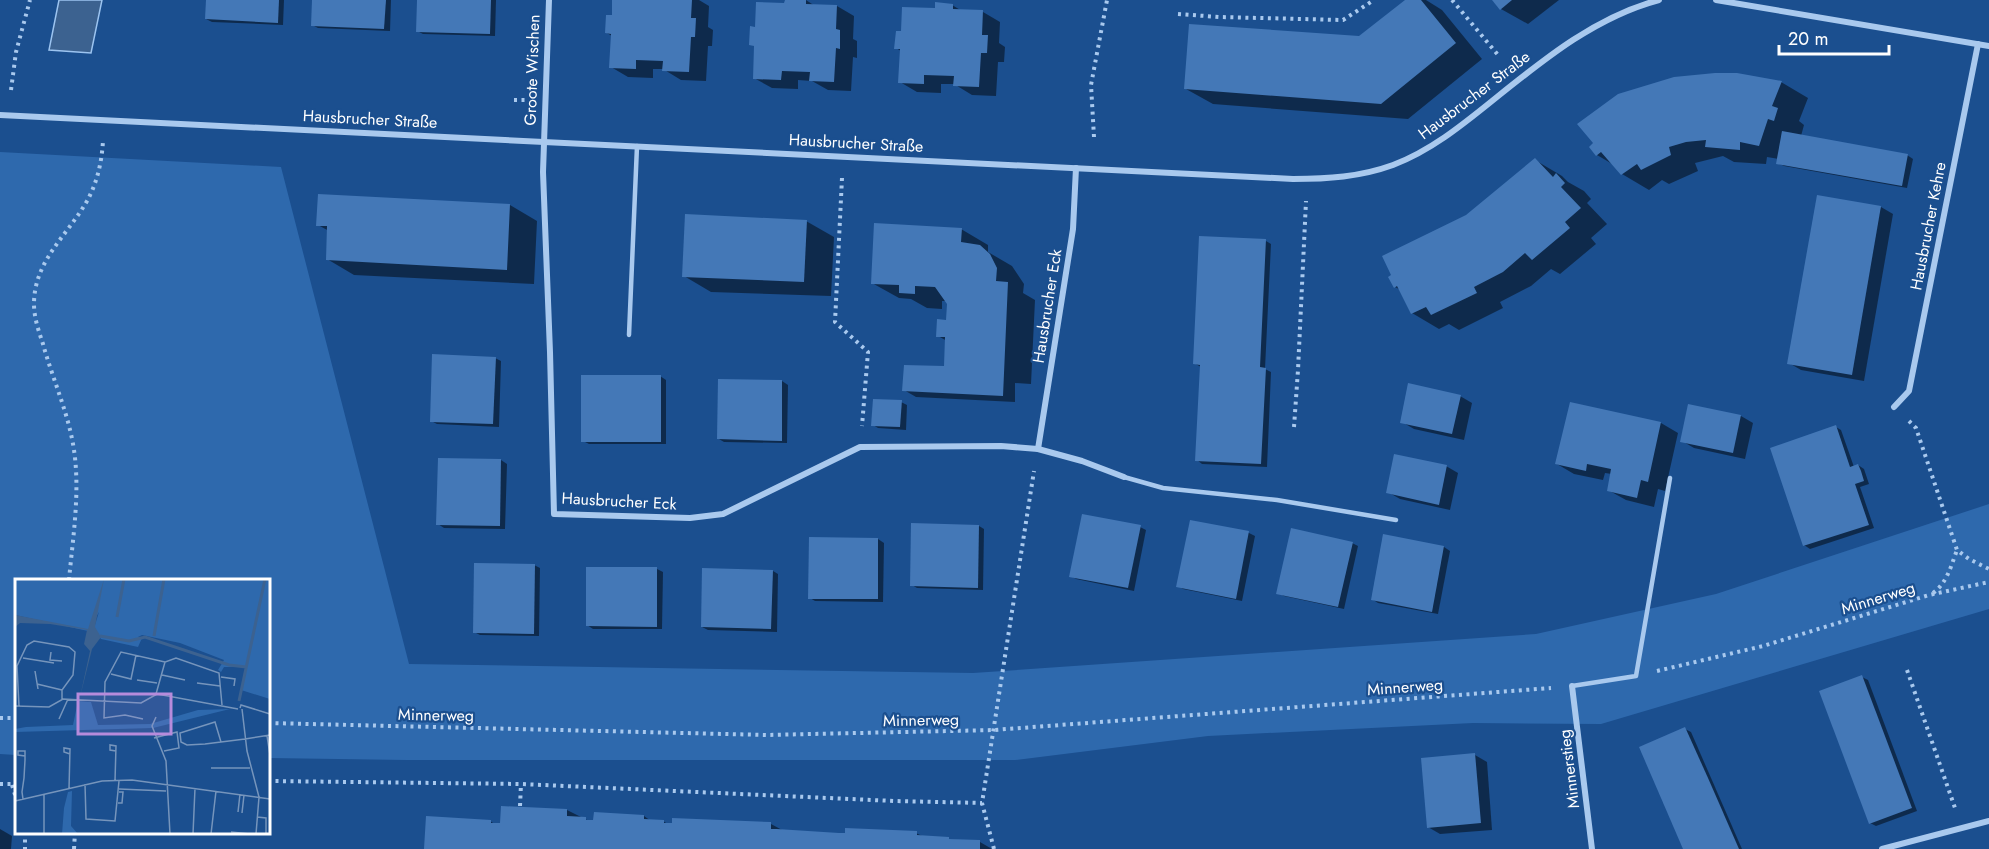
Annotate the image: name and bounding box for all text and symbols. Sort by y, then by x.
street label: Groote Wischen [519,14,545,126]
scale bar [1779,18,1888,56]
text: 20 m [1788,26,1828,52]
street label: Hausbrucher Straße [1413,45,1535,145]
street label: Hausbrucher Straße [302,104,438,134]
street label: Hausbrucher Straße [788,128,924,158]
street label: Hausbrucher Kehre [1904,160,1952,292]
street label: Hausbrucher Eck [1027,246,1068,365]
street label: Hausbrucher Eck [561,487,678,516]
street label: Minnerweg [1838,576,1918,620]
inset map [15,579,270,834]
street label: Minnerweg [1366,673,1444,701]
street label: Minnerweg [398,703,474,727]
street label: Minnerweg [883,708,959,732]
street label: Minnerstieg [1553,728,1585,810]

